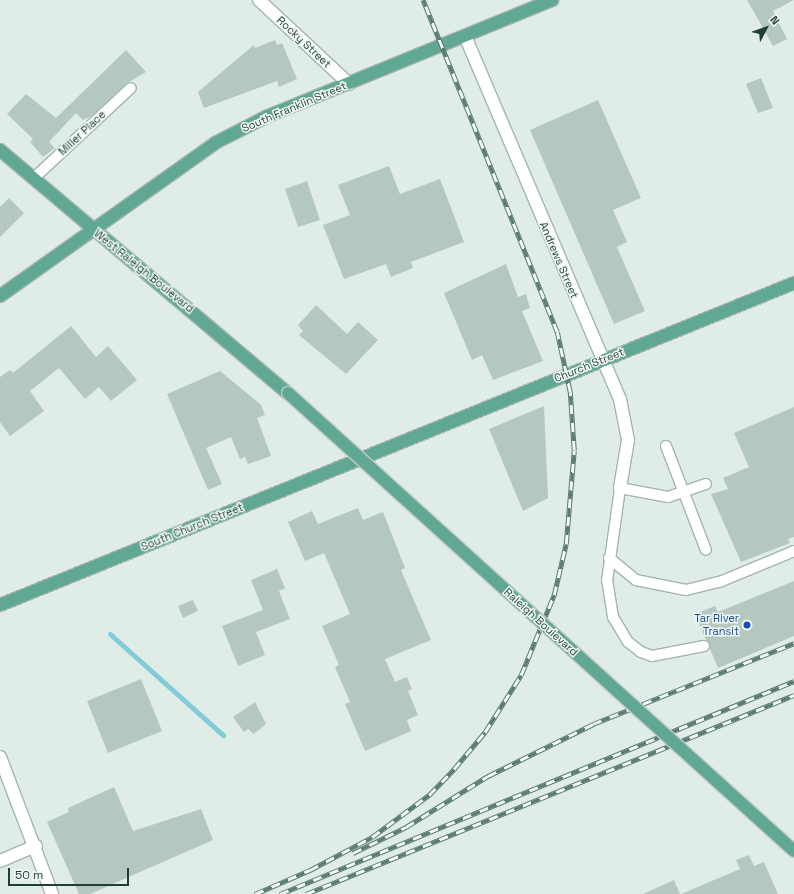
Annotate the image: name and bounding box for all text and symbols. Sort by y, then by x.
north arrow [746,8,786,48]
text: N [767,13,783,28]
street label: Rocky Street [274,14,334,70]
street label: South Franklin Street [240,79,348,135]
street label: Miller Place [56,108,108,158]
street label: Andrews Street [537,220,581,300]
street label: West Raleigh Boulevard [92,227,196,315]
street label: Church Street [552,345,626,385]
street label: South Church Street [139,500,245,554]
street label: Raleigh Boulevard [501,585,581,659]
place label: Tar River Transit [694,612,739,638]
marker: Tar River Transit [742,620,752,630]
scale bar [10,860,131,886]
text: 50 m [15,867,43,883]

